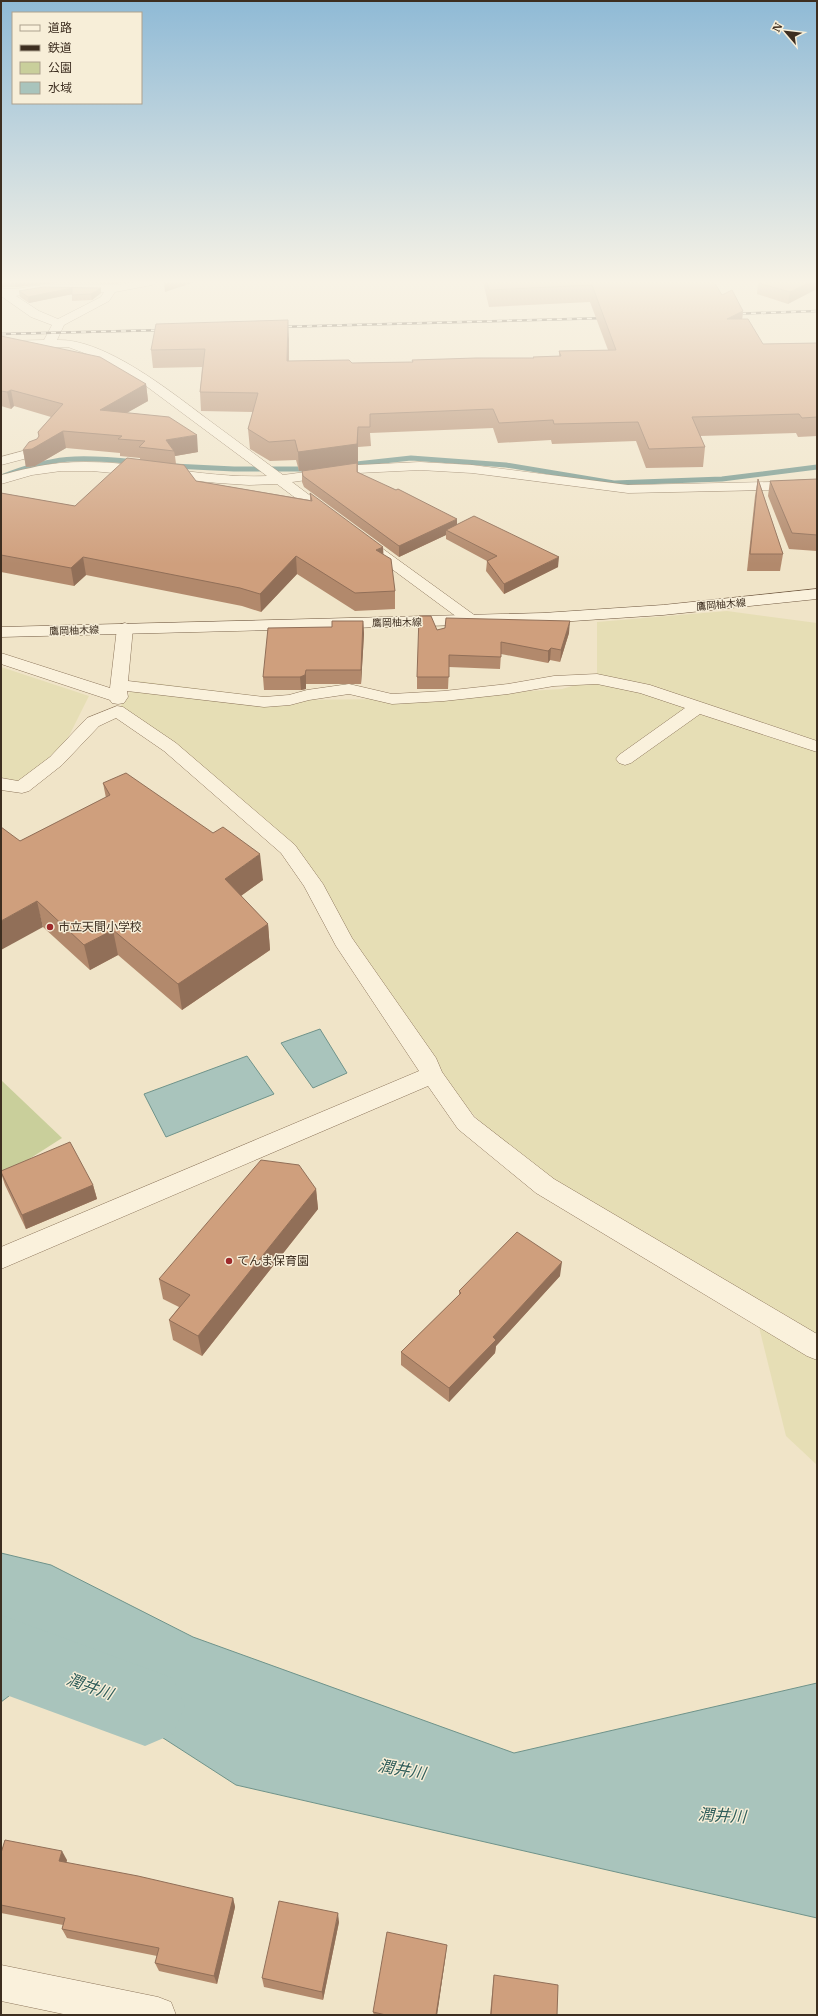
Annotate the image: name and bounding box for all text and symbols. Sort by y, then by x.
legend [12,12,142,104]
north arrow [766,12,806,52]
text: 道路 [48,20,72,35]
text: N [769,20,786,34]
text: 鉄道 [48,40,72,55]
text: 公園 [48,60,72,75]
text: 水域 [48,80,72,95]
street label: 鷹岡柚木線 [696,596,747,613]
street label: 鷹岡柚木線 [372,616,422,629]
street label: 鷹岡柚木線 [49,623,99,638]
place label: 市立天間小学校 [58,919,142,934]
marker: 市立天間小学校 [45,922,55,932]
place label: てんま保育園 [237,1253,309,1268]
marker: てんま保育園 [224,1256,234,1266]
water label: 潤井川 [64,1668,118,1704]
water label: 潤井川 [377,1755,429,1783]
water label: 潤井川 [698,1804,748,1826]

